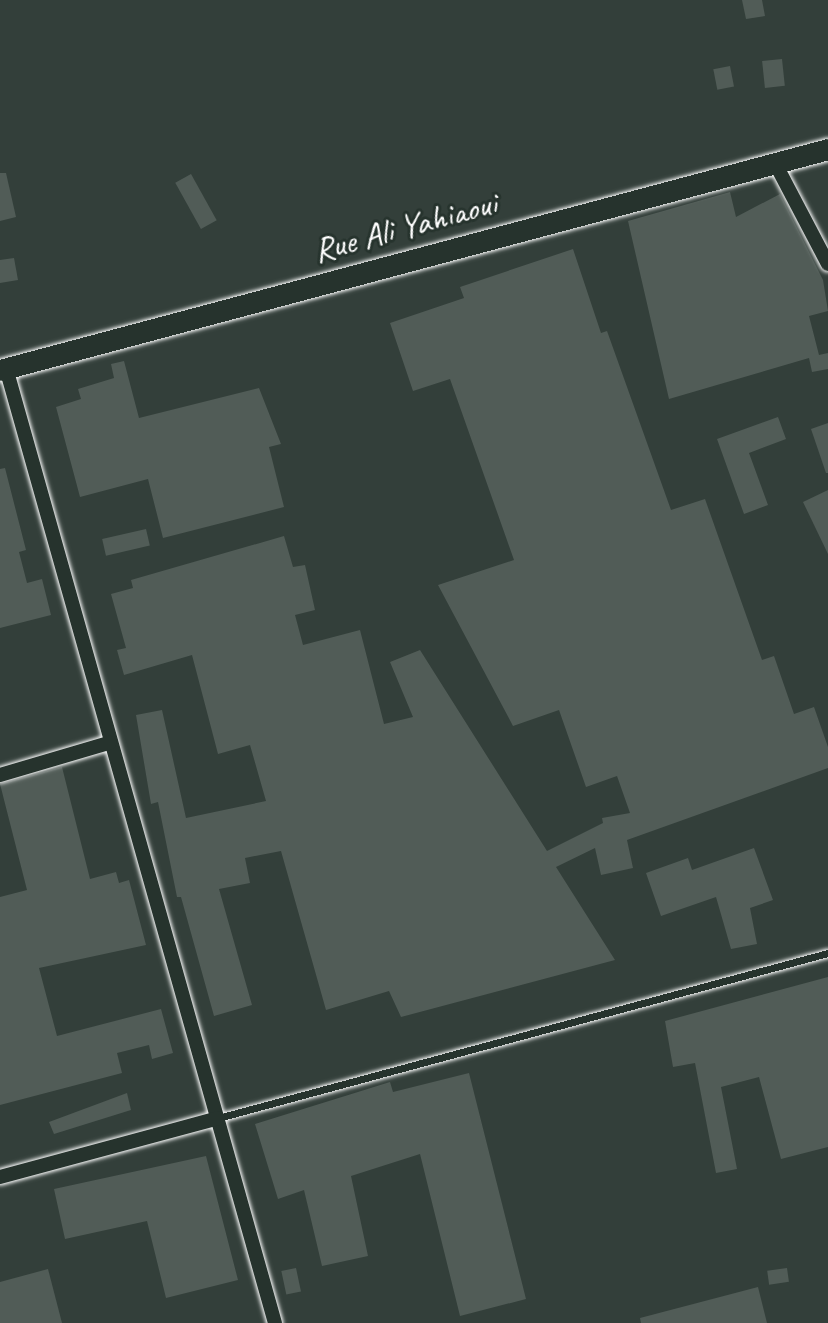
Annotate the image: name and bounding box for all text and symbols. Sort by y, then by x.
street label: Rue Ali Yahiaoui [309,182,501,272]

